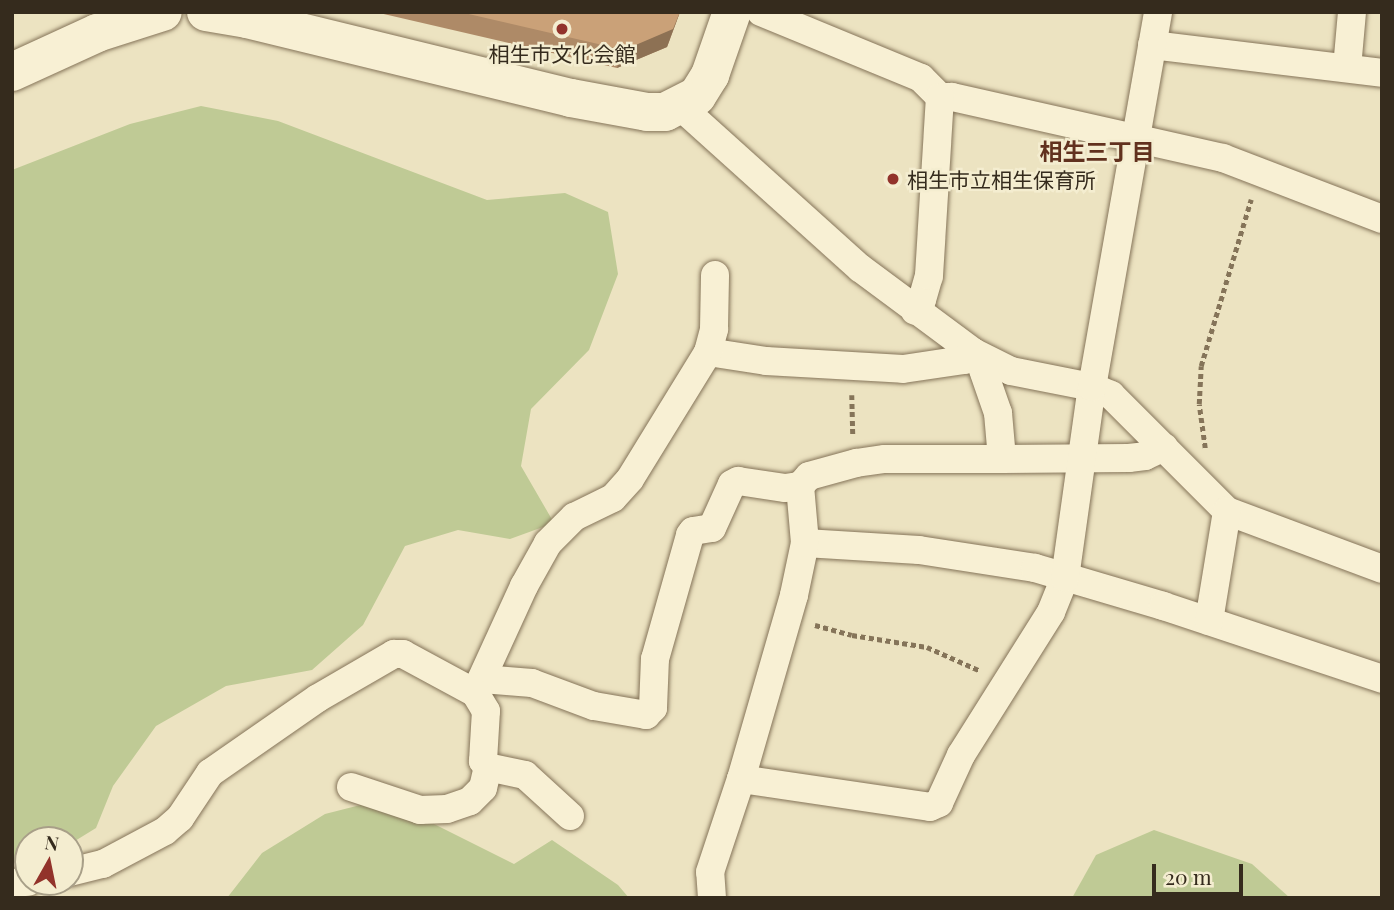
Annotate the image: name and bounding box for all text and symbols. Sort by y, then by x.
marker: 相生市文化会館 [554,21,570,37]
place label: 相生市文化会館 [489,40,635,66]
district label: 相生三丁目 [1040,137,1154,165]
place label: 相生市立相生保育所 [907,166,1096,192]
marker: 相生市立相生保育所 [885,171,901,187]
north arrow [14,826,84,896]
text: N [43,828,61,856]
scale bar [1156,850,1247,894]
text: 20 m [1165,862,1212,890]

